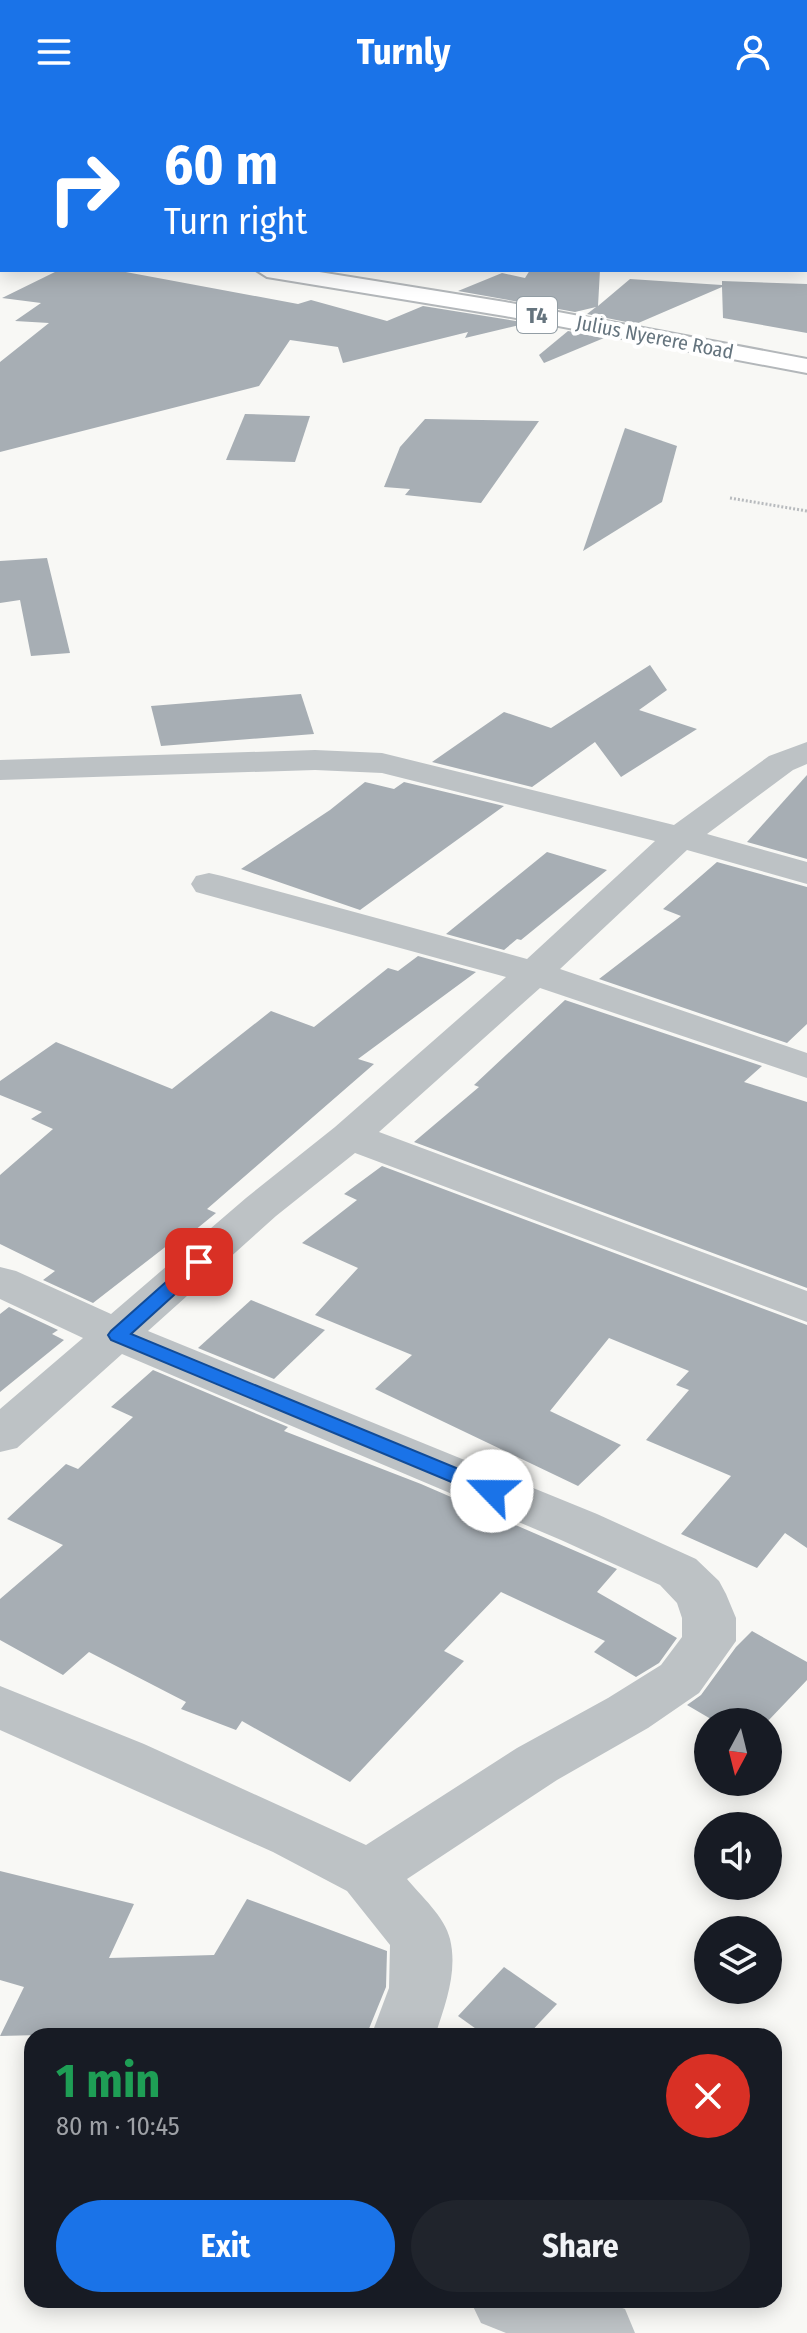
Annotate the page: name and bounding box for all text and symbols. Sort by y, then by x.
icon: menu [32,30,76,74]
text: Turnly [357,30,450,74]
icon: person [731,30,775,74]
text: 60 m [164,132,278,199]
icon: right [32,136,136,240]
text: Turn right [164,200,307,244]
road number: T4 [517,297,557,333]
street label: Julius Nyerere Road [574,310,736,364]
pin [165,1228,233,1296]
icon: arrive [177,1240,221,1284]
position arrow [450,1449,534,1533]
north arrow [694,1708,782,1796]
map controls [694,1708,782,2004]
button: sound [694,1812,782,1900]
button: layers [694,1916,782,2004]
text: 1 min [56,2052,161,2110]
button: close [666,2054,750,2138]
text: 80 m · 10:45 [56,2111,180,2142]
button: Exit [56,2200,395,2292]
button: Share [411,2200,750,2292]

